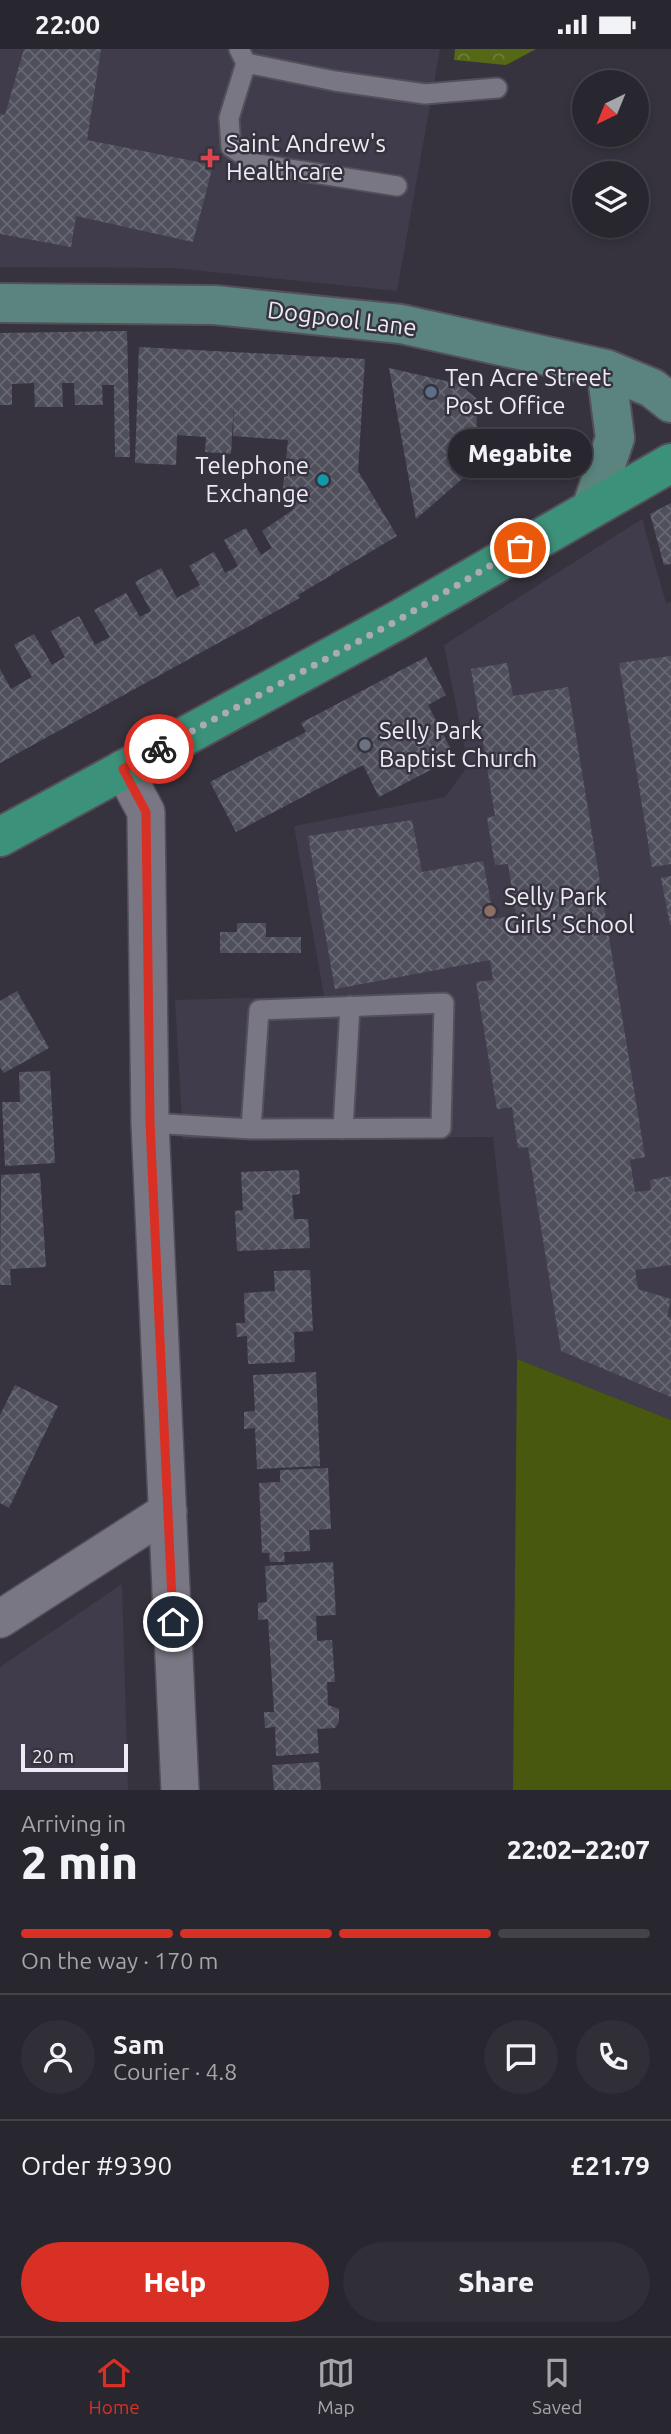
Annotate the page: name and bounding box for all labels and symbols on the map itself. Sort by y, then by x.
north arrow [572,70,649,147]
place label: Saint Andrew's Healthcare [226,130,386,185]
marker: Saint Andrew's Healthcare [200,148,220,168]
street label: Dogpool Lane [266,296,418,341]
place label: Ten Acre Street Post Office [445,364,612,419]
marker: Ten Acre Street Post Office [423,384,439,400]
callout: Megabite [448,429,592,478]
place label: Telephone Exchange [195,452,309,507]
marker: Telephone Exchange [315,472,331,488]
pin [490,518,550,578]
courier [124,714,194,784]
place label: Selly Park Baptist Church [379,717,537,772]
marker: Selly Park Baptist Church [357,737,373,753]
place label: Selly Park Girls' School [504,883,634,938]
marker: Selly Park Girls' School [482,903,498,919]
pin [143,1592,203,1652]
scale bar [21,1741,128,1773]

